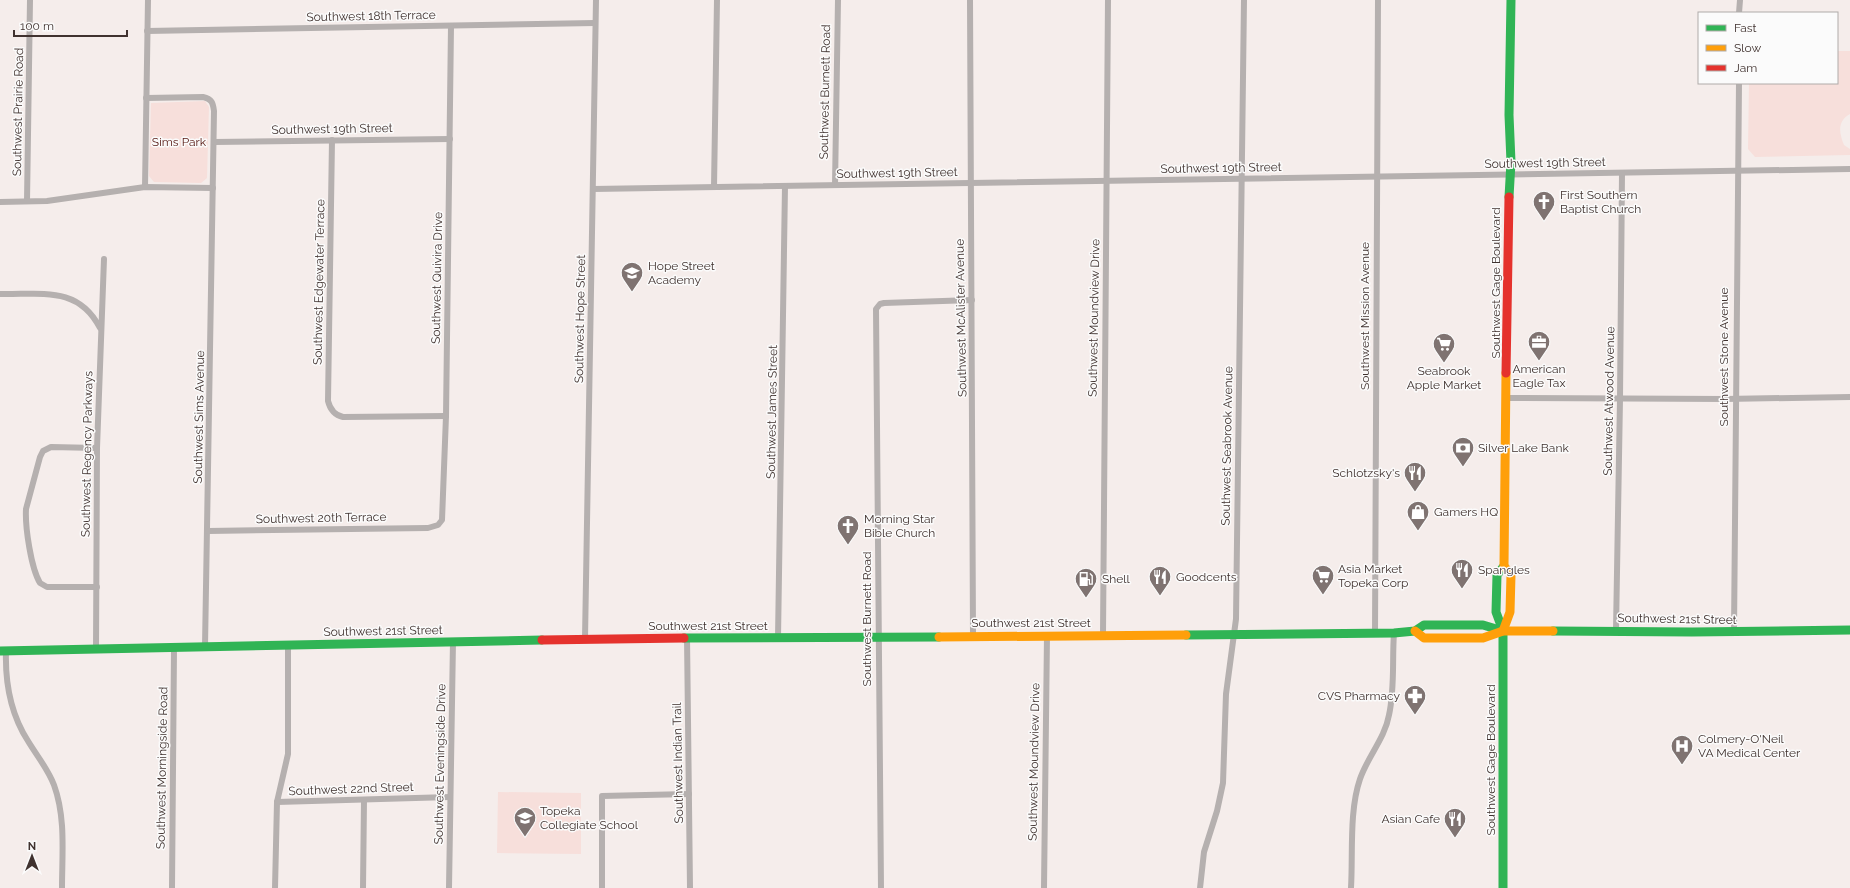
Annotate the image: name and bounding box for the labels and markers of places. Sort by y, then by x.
place label: First Southern Baptist Church [1560,188,1641,216]
church icon: First Southern Baptist Church [1531,189,1557,222]
place label: Hope Street Academy [648,259,715,287]
school or university icon: Hope Street Academy [619,260,645,293]
office icon: American Eagle Tax [1526,329,1552,362]
supermarket icon: Seabrook Apple Market [1431,331,1457,364]
place label: American Eagle Tax [1512,362,1566,390]
place label: Seabrook Apple Market [1407,364,1481,392]
bank icon: Silver Lake Bank [1450,435,1476,468]
place label: Silver Lake Bank [1478,441,1569,455]
restaurant icon: Schlotzsky's [1402,460,1428,493]
place label: Schlotzsky's [1332,466,1400,480]
shop icon: Gamers HQ [1405,499,1431,532]
place label: Gamers HQ [1434,505,1498,519]
place label: Morning Star Bible Church [864,512,936,540]
church icon: Morning Star Bible Church [835,513,861,546]
restaurant icon: Spangles [1449,557,1475,590]
place label: Asia Market Topeka Corp [1338,562,1409,590]
supermarket icon: Asia Market Topeka Corp [1310,563,1336,596]
place label: Spangles [1478,563,1530,577]
restaurant icon: Goodcents [1147,564,1173,597]
fuel station icon: Shell [1073,566,1099,599]
place label: Goodcents [1176,570,1237,584]
place label: Shell [1102,572,1131,586]
pharmacy icon: CVS Pharmacy [1402,683,1428,716]
place label: CVS Pharmacy [1318,689,1400,703]
place label: Colmery-O'Neil VA Medical Center [1698,732,1801,760]
hospital icon: Colmery-O'Neil VA Medical Center [1669,733,1695,766]
place label: Topeka Collegiate School [540,804,639,832]
school or university icon: Topeka Collegiate School [512,805,538,838]
restaurant icon: Asian Cafe [1442,806,1468,839]
place label: Asian Cafe [1381,812,1440,826]

